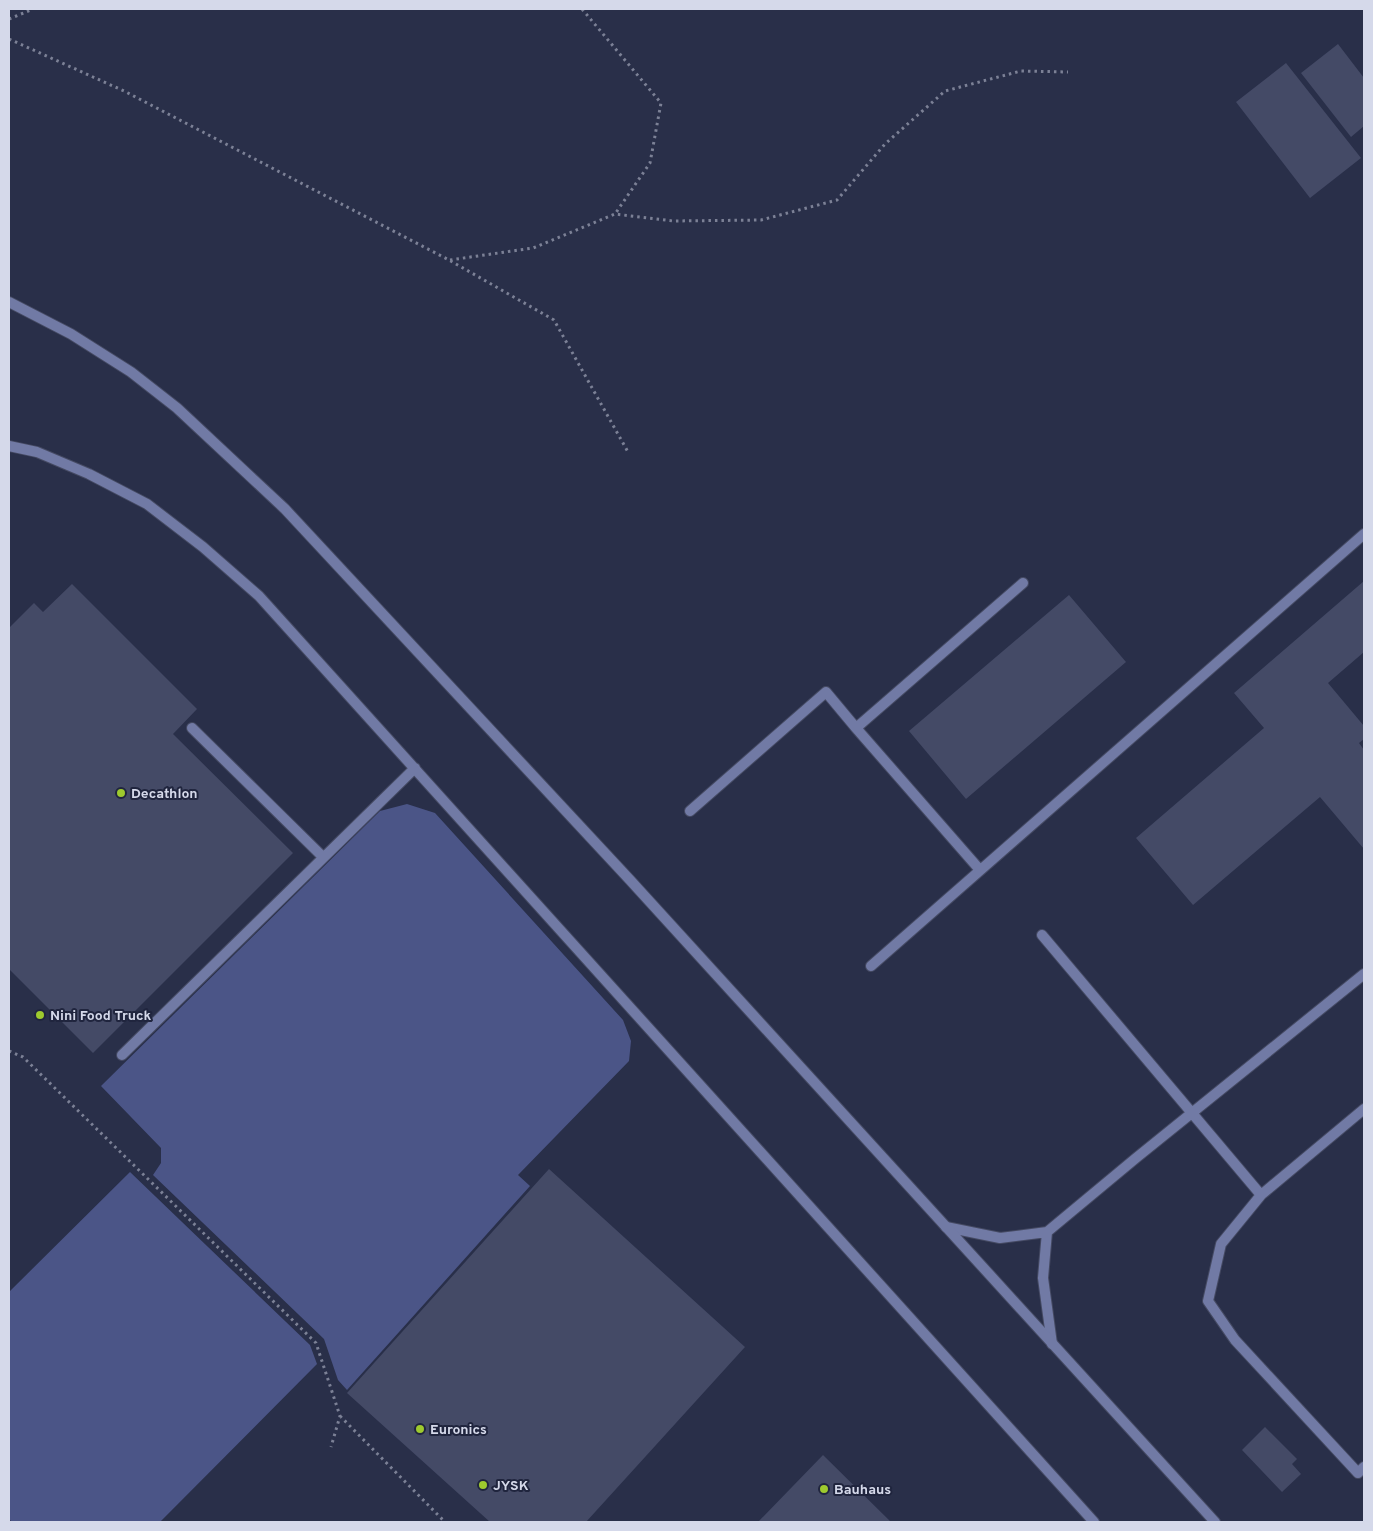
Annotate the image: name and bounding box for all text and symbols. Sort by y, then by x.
place label: Decathlon [131,786,198,803]
marker: Decathlon [115,787,127,799]
place label: Nini Food Truck [50,1008,151,1025]
marker: Nini Food Truck [34,1009,46,1021]
place label: Euronics [430,1422,487,1439]
marker: Euronics [414,1423,426,1435]
place label: JYSK [493,1478,529,1495]
marker: JYSK [477,1479,489,1491]
place label: Bauhaus [834,1482,891,1499]
marker: Bauhaus [818,1483,830,1495]

